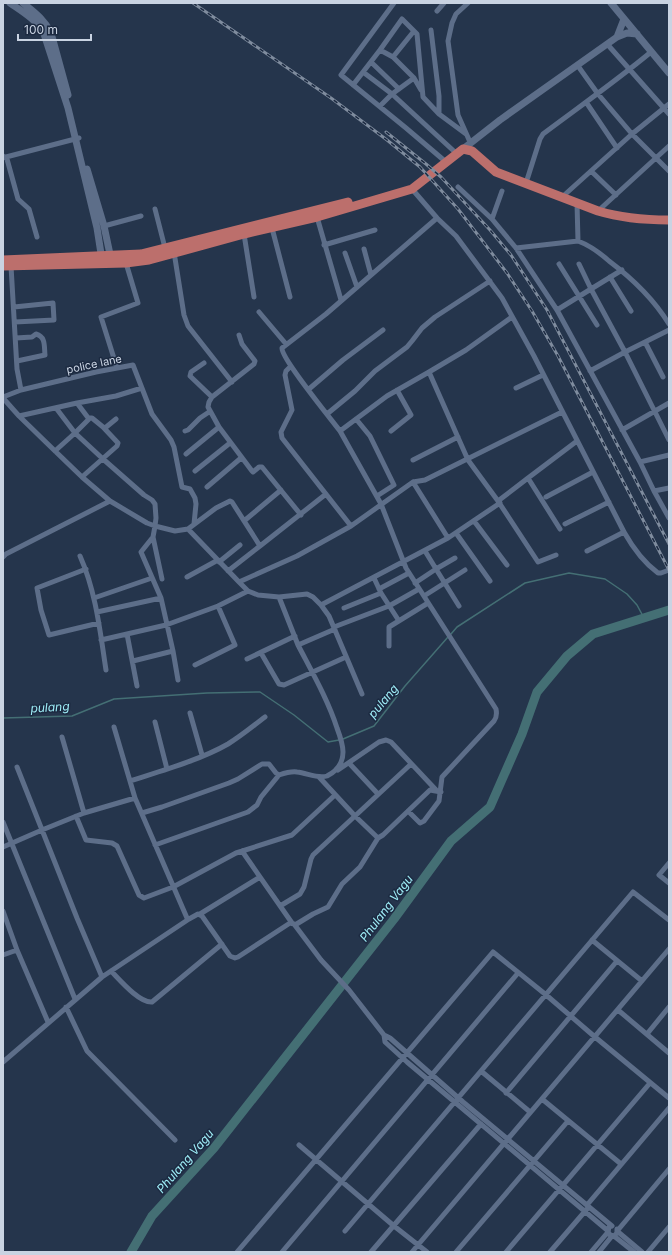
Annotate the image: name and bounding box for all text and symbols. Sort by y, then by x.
scale bar [18,16,91,42]
text: 100 m [24,22,58,37]
street label: police lane [65,351,123,377]
water label: pulang [364,681,401,722]
water label: pulang [29,698,70,716]
water label: Phulang Vagu [356,872,416,944]
water label: Phulang Vagu [153,1126,217,1196]

